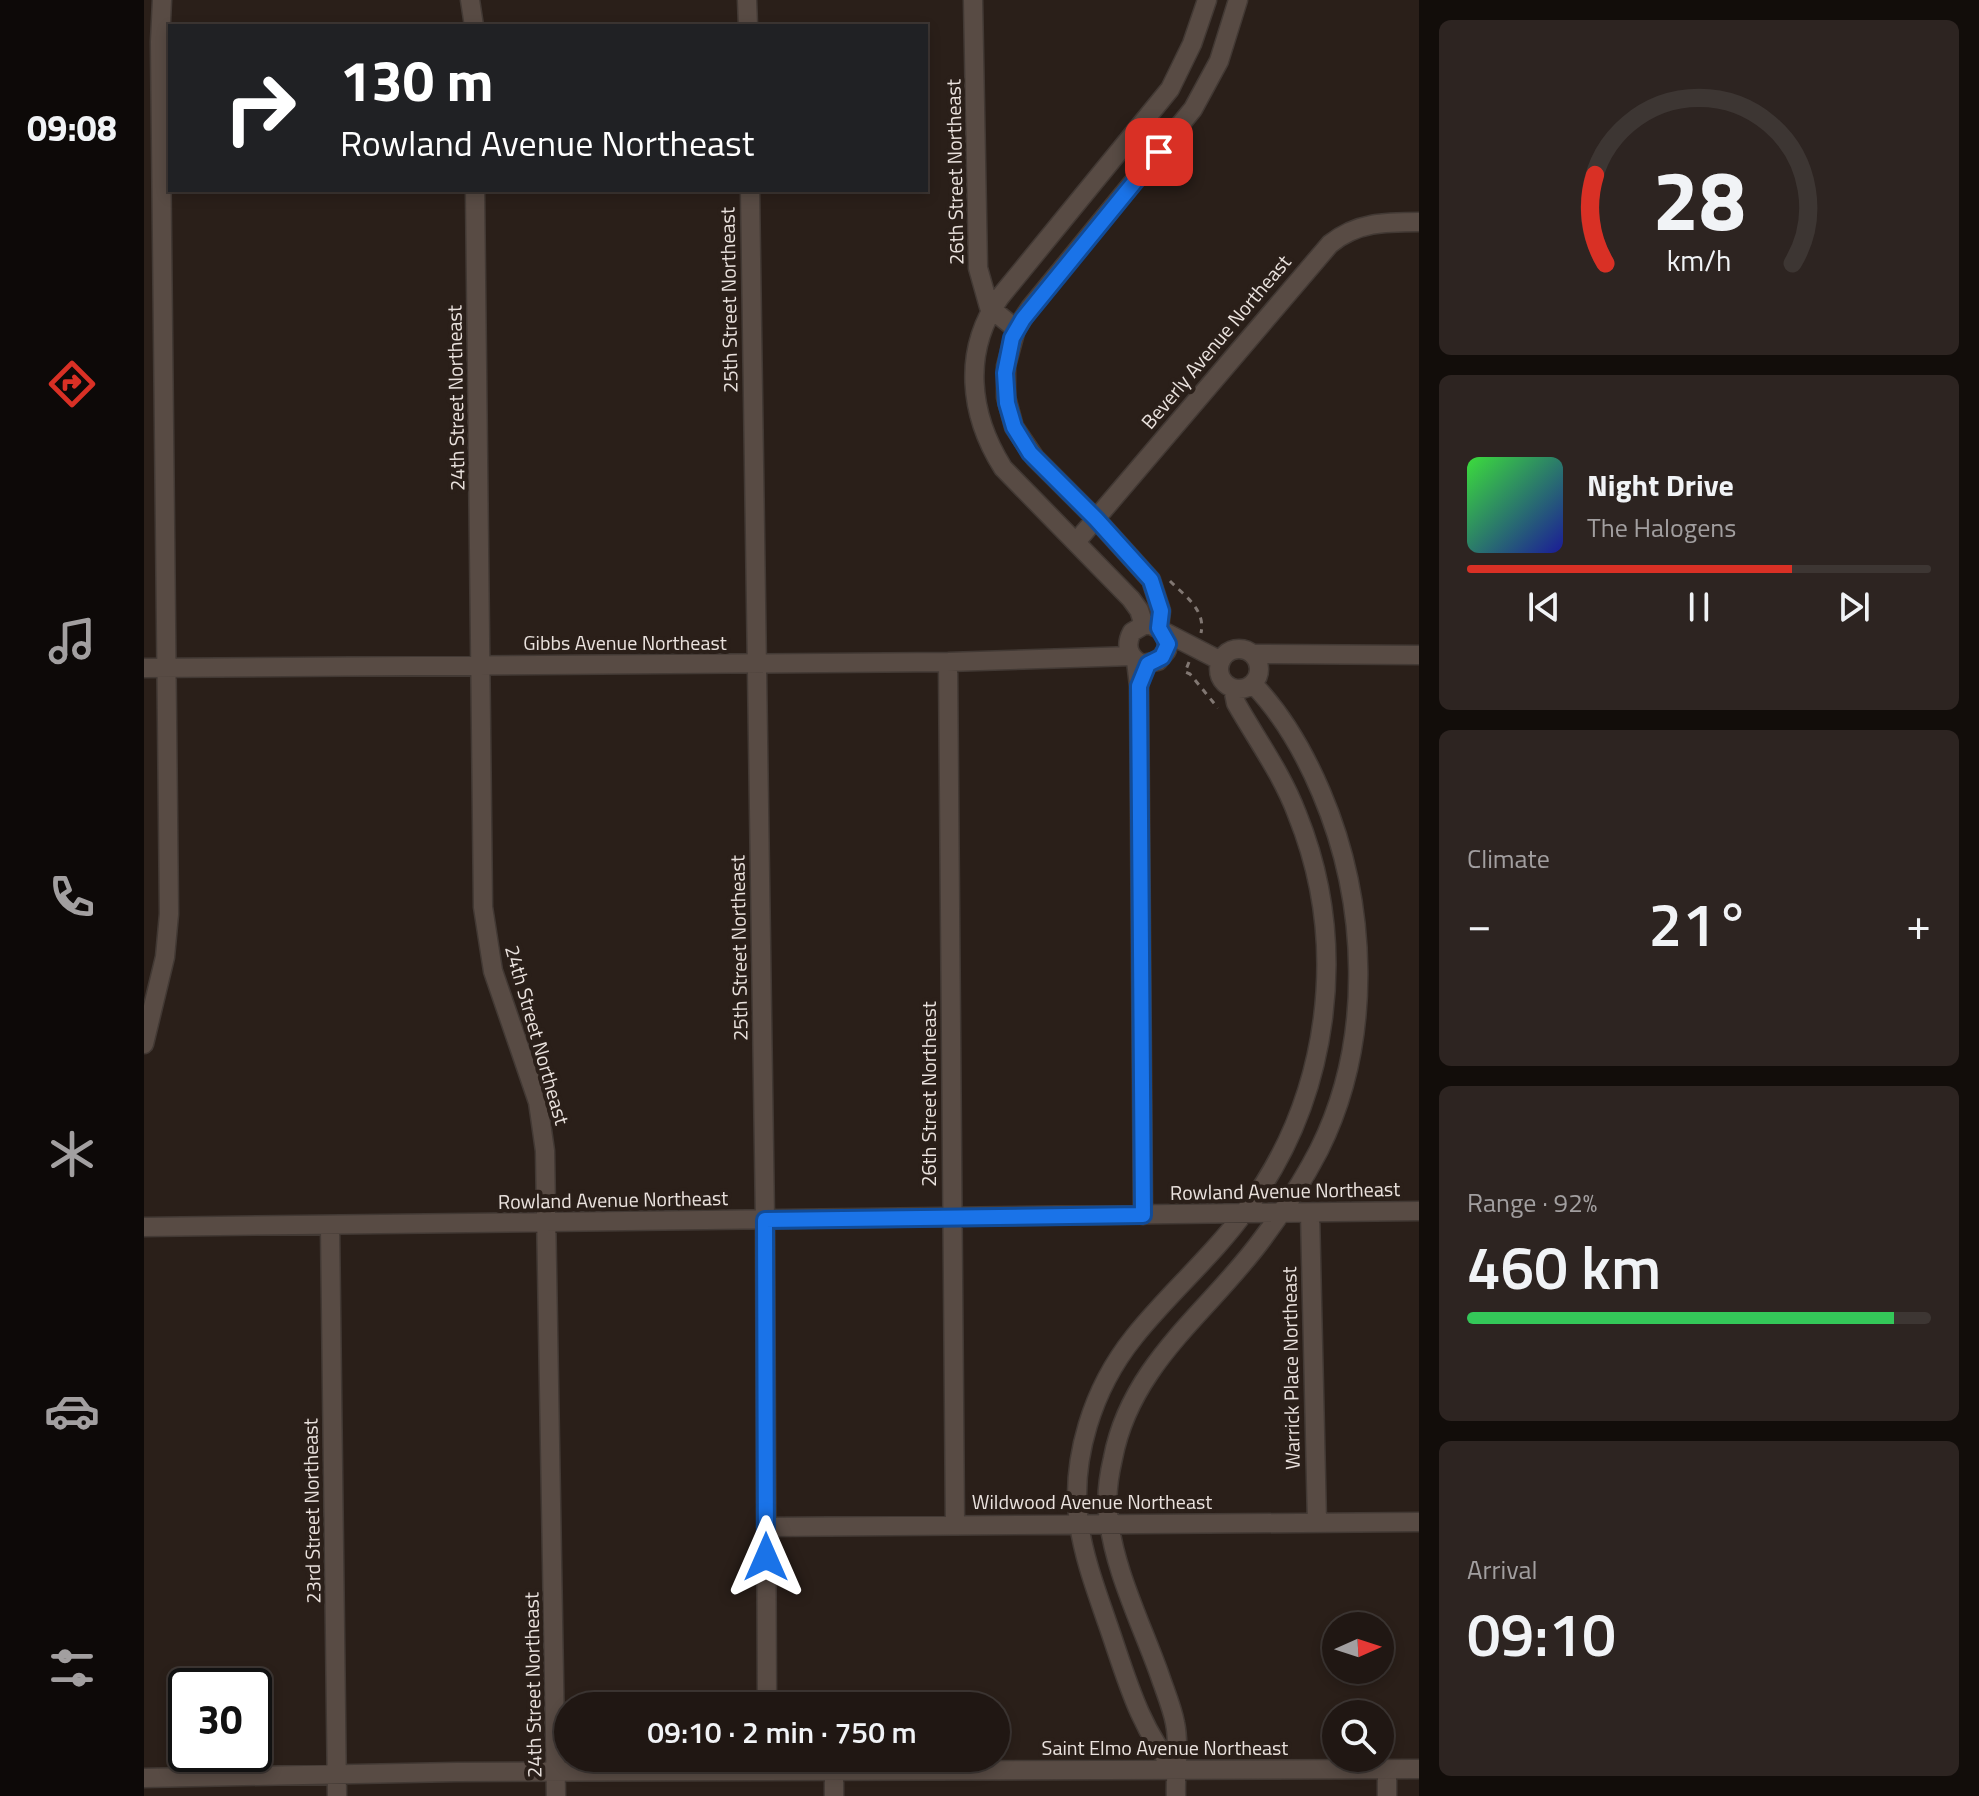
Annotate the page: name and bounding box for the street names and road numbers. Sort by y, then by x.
street label: 26th Street Northeast [937,79,972,265]
street label: 25th Street Northeast [711,207,746,393]
street label: Beverly Avenue Northeast [1133,248,1298,436]
street label: 24th Street Northeast [438,305,473,491]
street label: Gibbs Avenue Northeast [523,627,727,658]
street label: 25th Street Northeast [721,855,756,1041]
street label: 24th Street Northeast [497,941,578,1128]
street label: 26th Street Northeast [913,1001,944,1187]
street label: Rowland Avenue Northeast [1170,1173,1400,1208]
street label: Rowland Avenue Northeast [498,1182,728,1217]
street label: Warrick Place Northeast [1273,1266,1308,1470]
street label: 23rd Street Northeast [294,1418,329,1604]
street label: Wildwood Avenue Northeast [972,1486,1212,1517]
street label: 24th Street Northeast [515,1592,550,1778]
street label: Saint Elmo Avenue Northeast [1042,1732,1288,1763]

